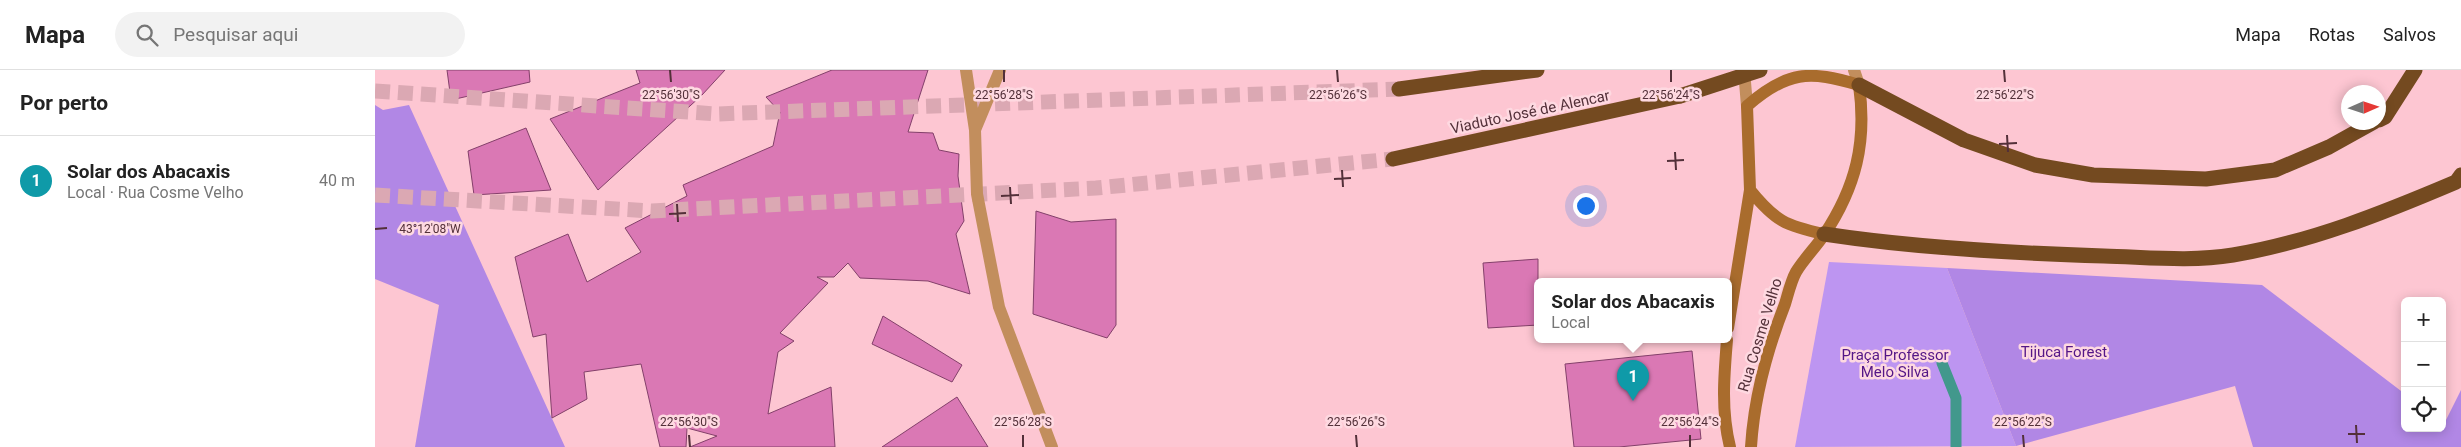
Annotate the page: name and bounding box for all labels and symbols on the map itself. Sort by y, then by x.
north arrow [2341,85,2386,130]
street label: Viaduto José de Alencar [1449,86,1611,138]
text: 22°56'30"S [642,88,700,102]
text: 22°56'28"S [975,88,1033,102]
text: 22°56'26"S [1309,88,1367,102]
text: 22°56'24"S [1642,88,1700,102]
text: 22°56'22"S [1976,88,2034,102]
your location [1573,193,1599,219]
text: 43°12'08"W [399,222,461,236]
street label: Rua Cosme Velho [1734,276,1786,394]
park label: Tijuca Forest [2021,343,2107,361]
park label: Praça Professor Melo Silva [1841,346,1949,381]
pin: 1 [1617,360,1649,401]
text: 22°56'30"S [660,415,718,429]
text: 22°56'28"S [994,415,1052,429]
text: 22°56'26"S [1327,415,1385,429]
text: 22°56'24"S [1661,415,1719,429]
text: 22°56'22"S [1994,415,2052,429]

